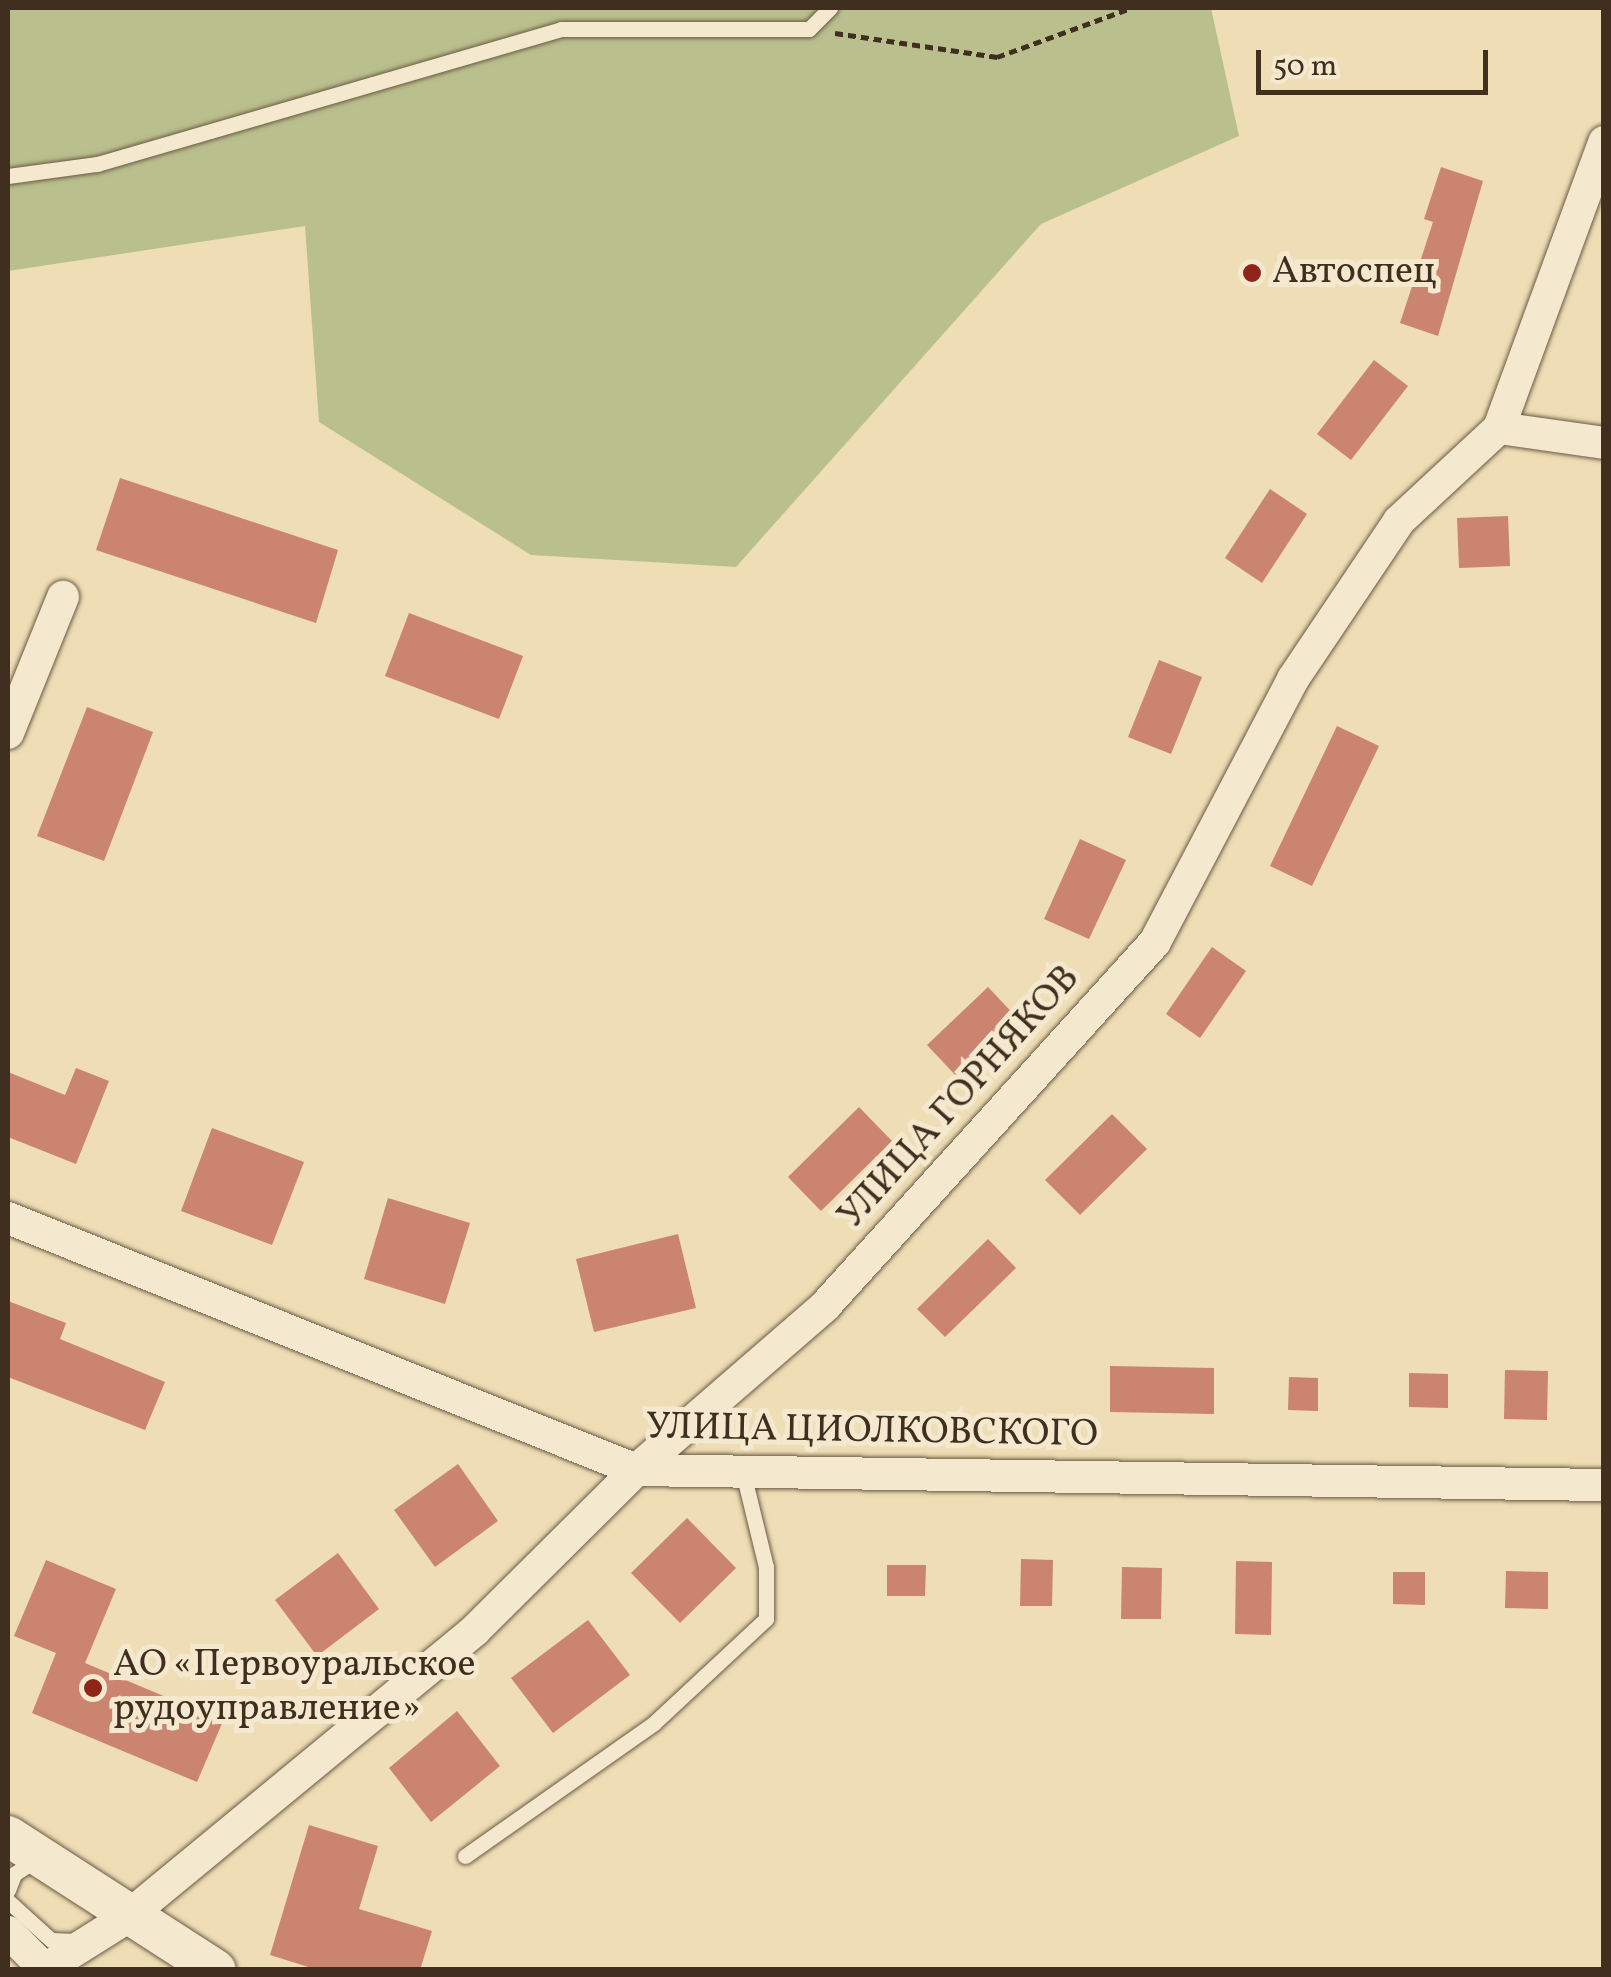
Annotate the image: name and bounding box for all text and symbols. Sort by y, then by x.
scale bar [1261,30,1494,92]
text: 50 m [1273,46,1337,88]
place label: Автоспец [1272,250,1437,296]
marker: Автоспец [1241,262,1263,284]
street label: УЛИЦА ГОРНЯКОВ [830,957,1090,1239]
street label: УЛИЦА ЦИОЛКОВСКОГО [646,1405,1098,1459]
place label: АО «Первоуральское рудоуправление» [113,1643,476,1732]
marker: АО «Первоуральское рудоуправление» [82,1677,104,1699]

